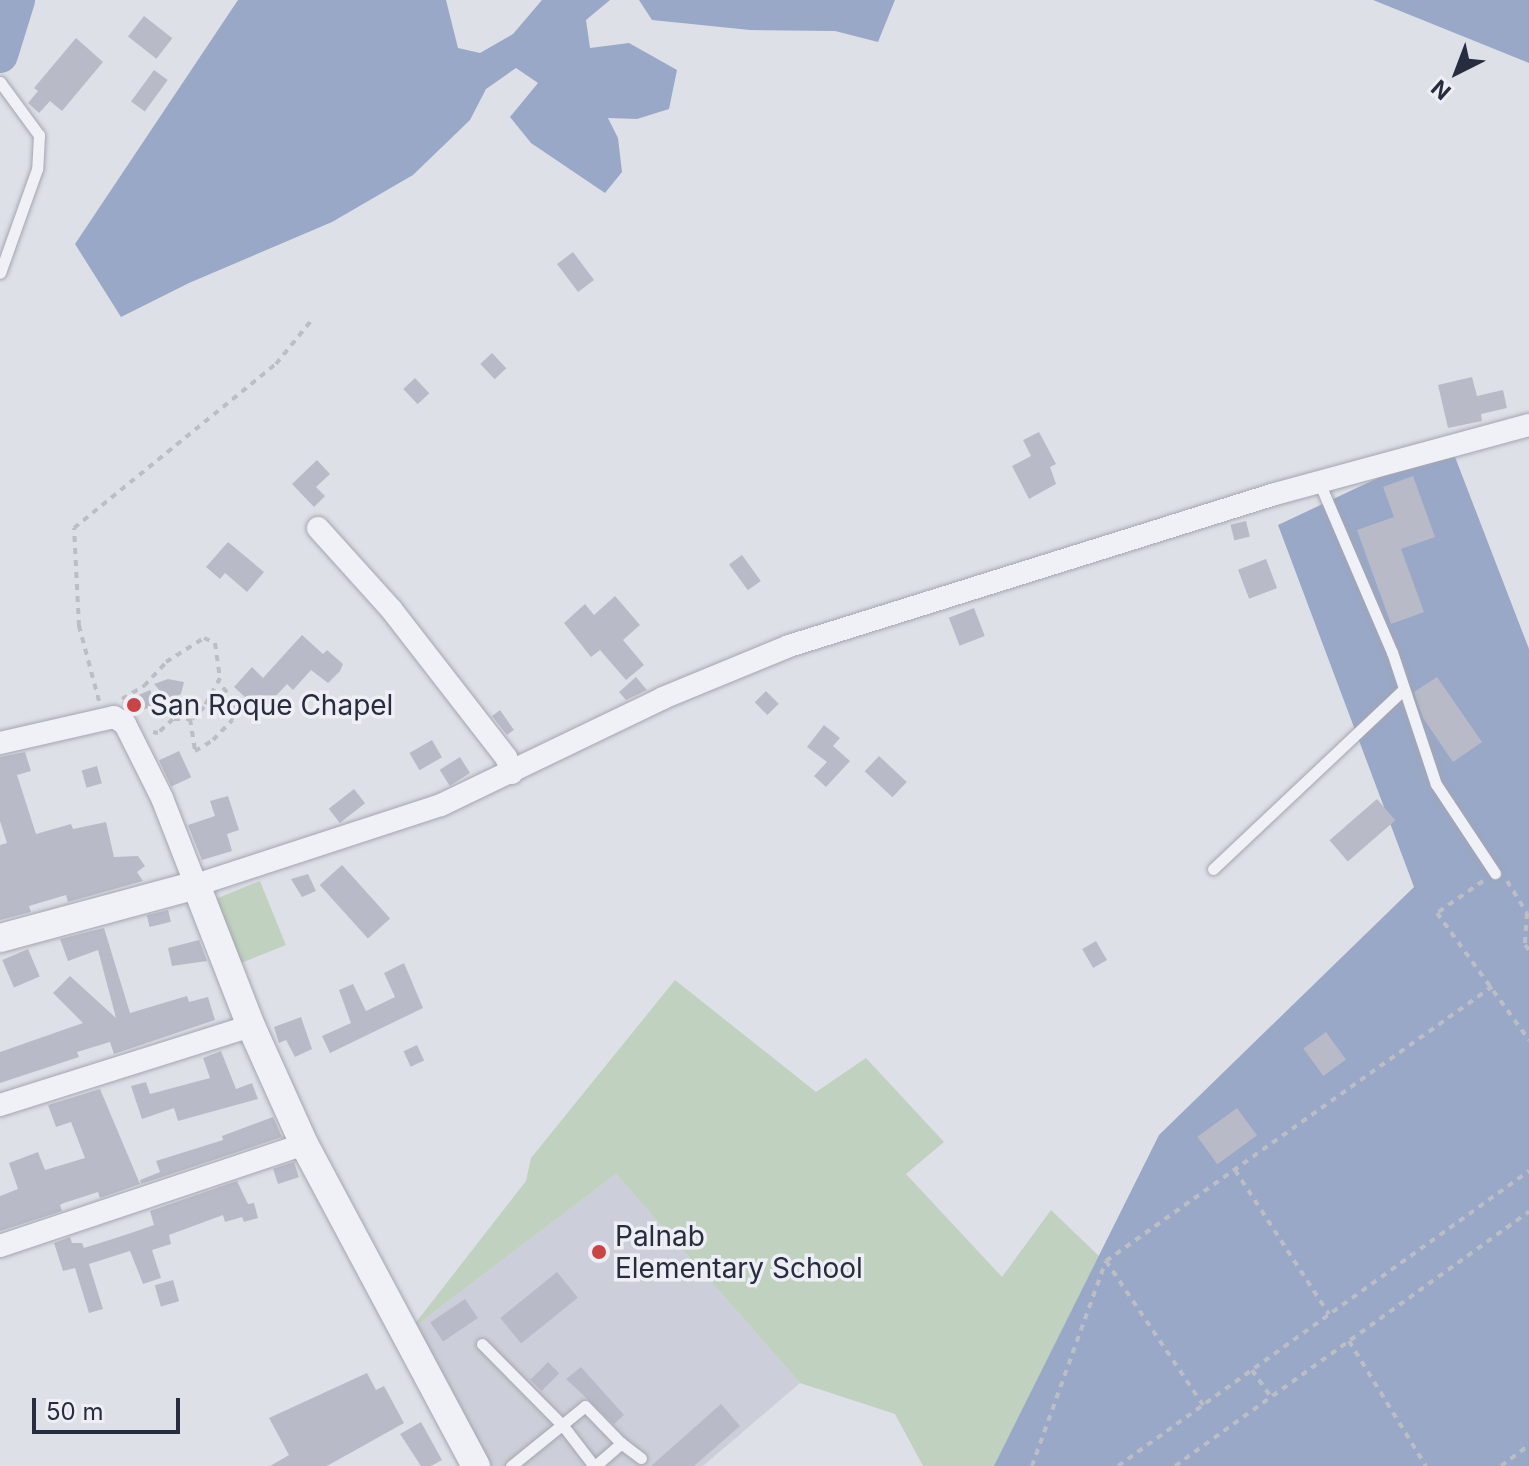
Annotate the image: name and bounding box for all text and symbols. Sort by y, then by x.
north arrow [1417,32,1497,112]
text: N [1426,75,1456,105]
place label: San Roque Chapel [150,688,393,722]
marker: San Roque Chapel [125,696,143,714]
place label: Palnab Elementary School [615,1219,863,1285]
marker: Palnab Elementary School [590,1243,608,1261]
scale bar [36,1382,184,1432]
text: 50 m [46,1397,104,1426]

